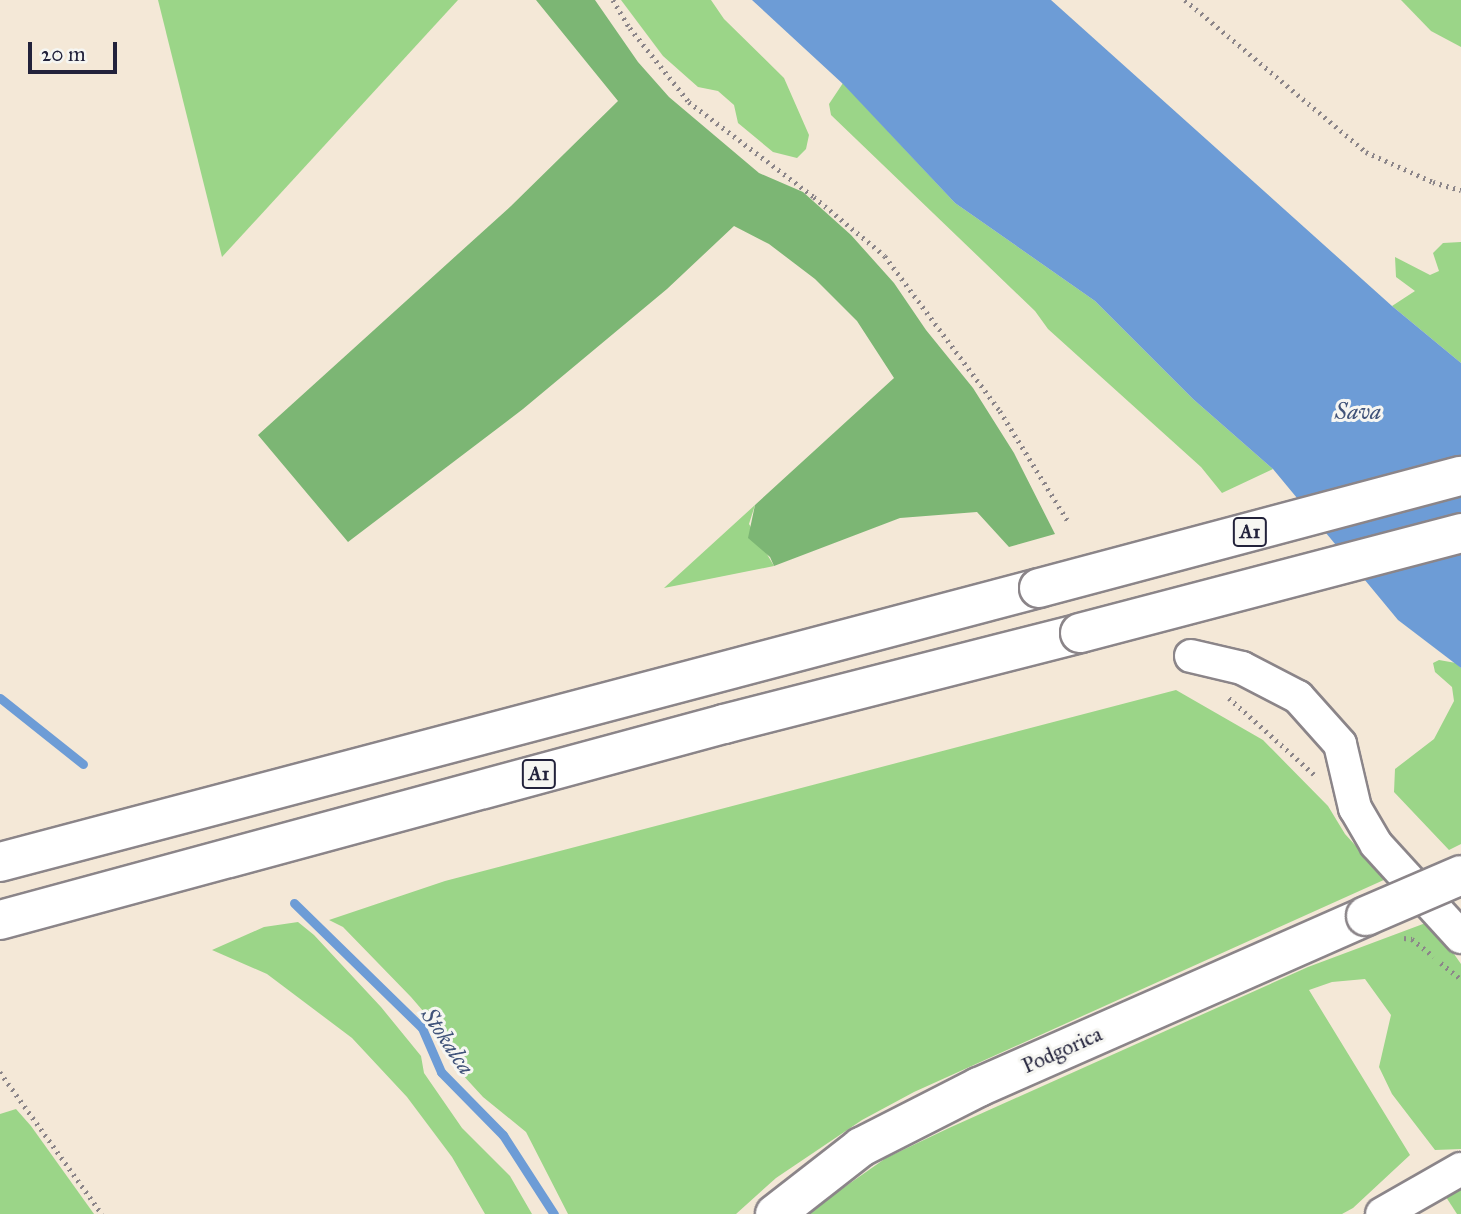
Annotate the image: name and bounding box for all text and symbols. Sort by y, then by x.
scale bar [32,28,121,72]
text: 20 m [41,41,86,67]
water label: Sava [1335,397,1381,425]
road number: A1 [1232,516,1268,548]
road number: A1 [522,758,556,790]
water label: Stokalca [416,1002,480,1080]
street label: Podgorica [1018,1021,1106,1079]

